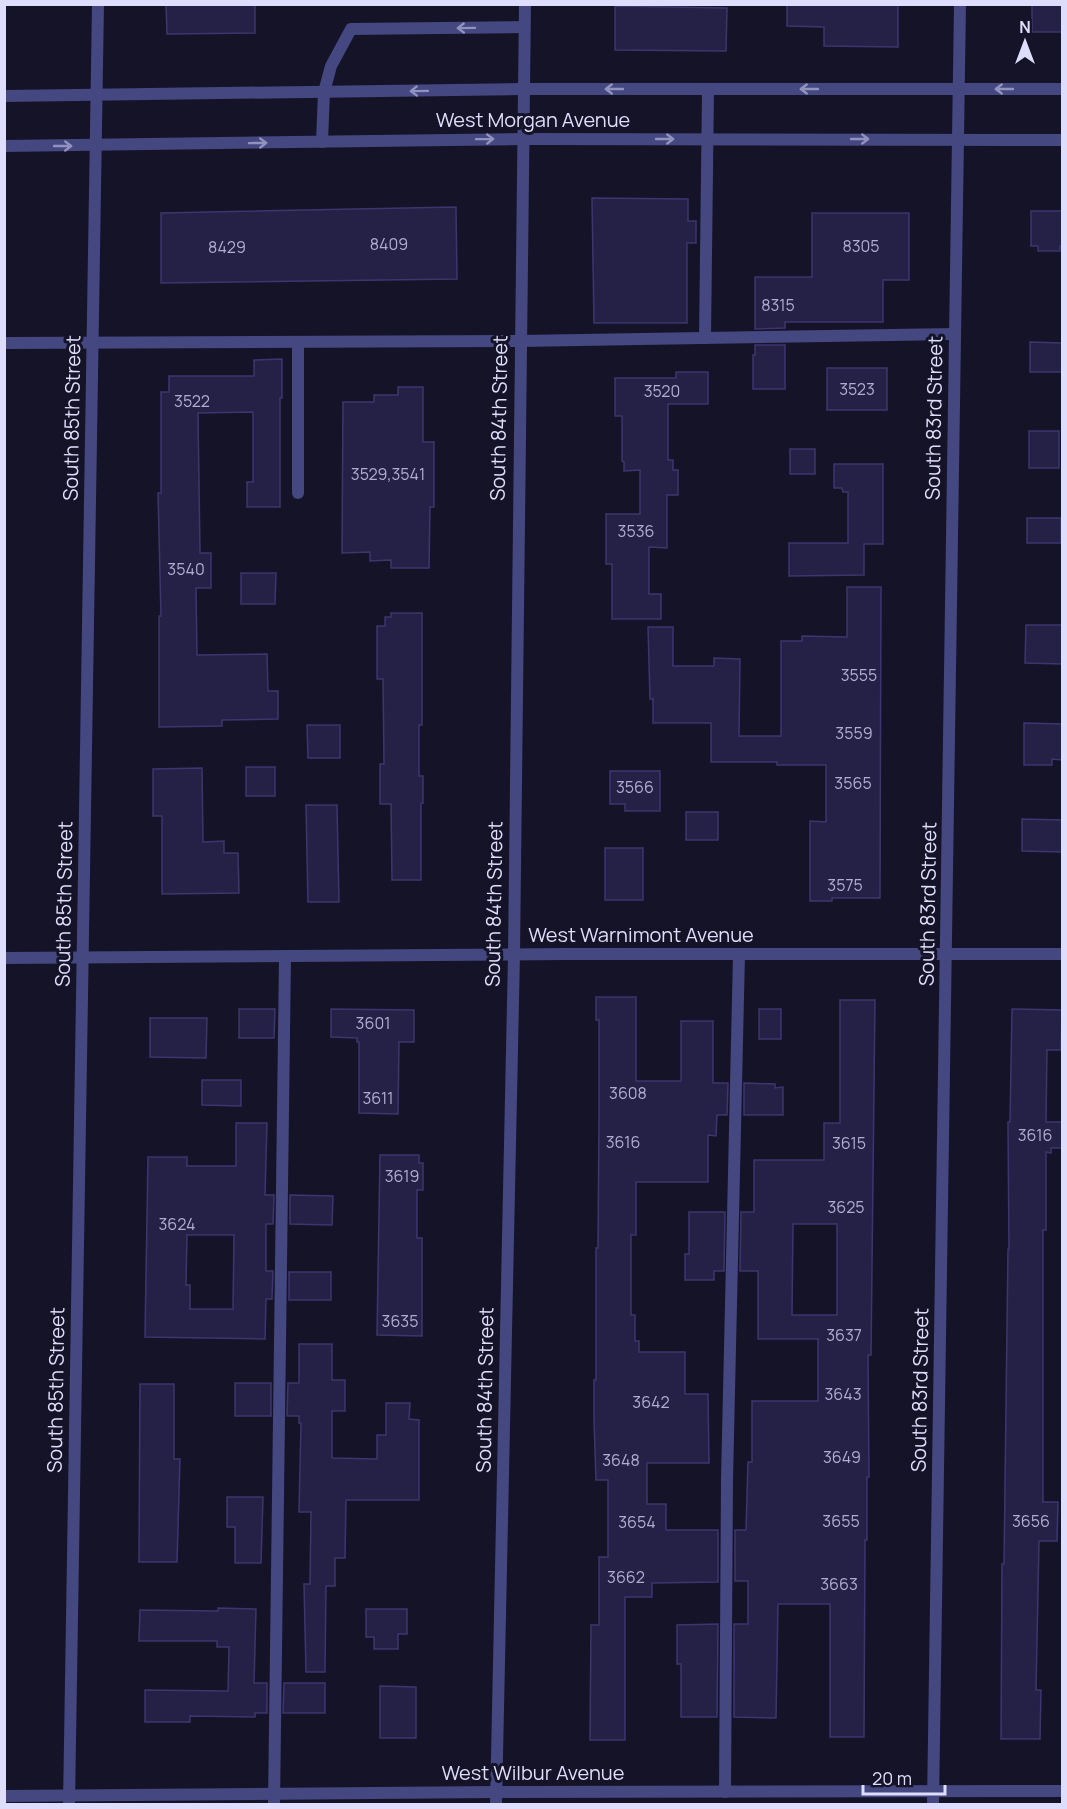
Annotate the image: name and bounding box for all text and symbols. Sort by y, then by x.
north arrow [995,12,1055,72]
text: N [1019,16,1031,38]
one-way arrow [456,22,476,33]
one-way arrow [605,83,624,95]
one-way arrow [800,83,819,95]
one-way arrow [995,83,1014,95]
one-way arrow [410,85,430,97]
street label: West Morgan Avenue [436,106,630,133]
one-way arrow [654,133,674,145]
one-way arrow [849,133,869,145]
one-way arrow [475,134,495,145]
one-way arrow [247,138,267,149]
one-way arrow [52,140,72,152]
house number: 8409 [370,233,408,255]
house number: 8305 [842,235,880,257]
house number: 8429 [208,236,246,258]
house number: 8315 [761,294,795,316]
street label: South 85th Street [57,335,86,501]
street label: South 84th Street [484,335,513,501]
street label: South 83rd Street [919,336,948,500]
house number: 3523 [839,378,875,400]
house number: 3520 [644,380,680,402]
house number: 3522 [174,390,210,412]
house number: 3529,3541 [351,463,425,485]
house number: 3536 [618,520,654,542]
house number: 3540 [167,558,205,580]
house number: 3555 [841,664,877,686]
house number: 3559 [835,722,873,744]
house number: 3565 [834,772,872,794]
house number: 3566 [616,776,654,798]
street label: South 85th Street [49,821,78,987]
street label: South 84th Street [479,821,508,987]
street label: South 83rd Street [913,822,942,986]
house number: 3575 [827,874,863,896]
street label: West Warnimont Avenue [528,921,754,948]
house number: 3601 [356,1012,390,1034]
house number: 3608 [609,1082,647,1104]
house number: 3611 [362,1087,394,1109]
house number: 3616 [1018,1124,1052,1146]
house number: 3616 [606,1131,640,1153]
house number: 3615 [832,1132,866,1154]
house number: 3619 [385,1165,419,1187]
house number: 3625 [827,1196,865,1218]
house number: 3624 [158,1213,196,1235]
street label: South 85th Street [41,1307,70,1473]
street label: South 84th Street [470,1307,499,1473]
street label: South 83rd Street [905,1308,934,1472]
house number: 3635 [382,1310,418,1332]
house number: 3637 [826,1324,862,1346]
house number: 3643 [824,1383,862,1405]
house number: 3642 [632,1391,670,1413]
house number: 3649 [823,1446,861,1468]
house number: 3648 [602,1449,640,1471]
house number: 3655 [822,1510,860,1532]
house number: 3656 [1012,1510,1050,1532]
house number: 3654 [618,1511,656,1533]
house number: 3662 [607,1566,645,1588]
house number: 3663 [820,1573,858,1595]
scale bar [863,1758,946,1796]
street label: West Wilbur Avenue [442,1759,624,1786]
text: 20 m [872,1766,912,1790]

